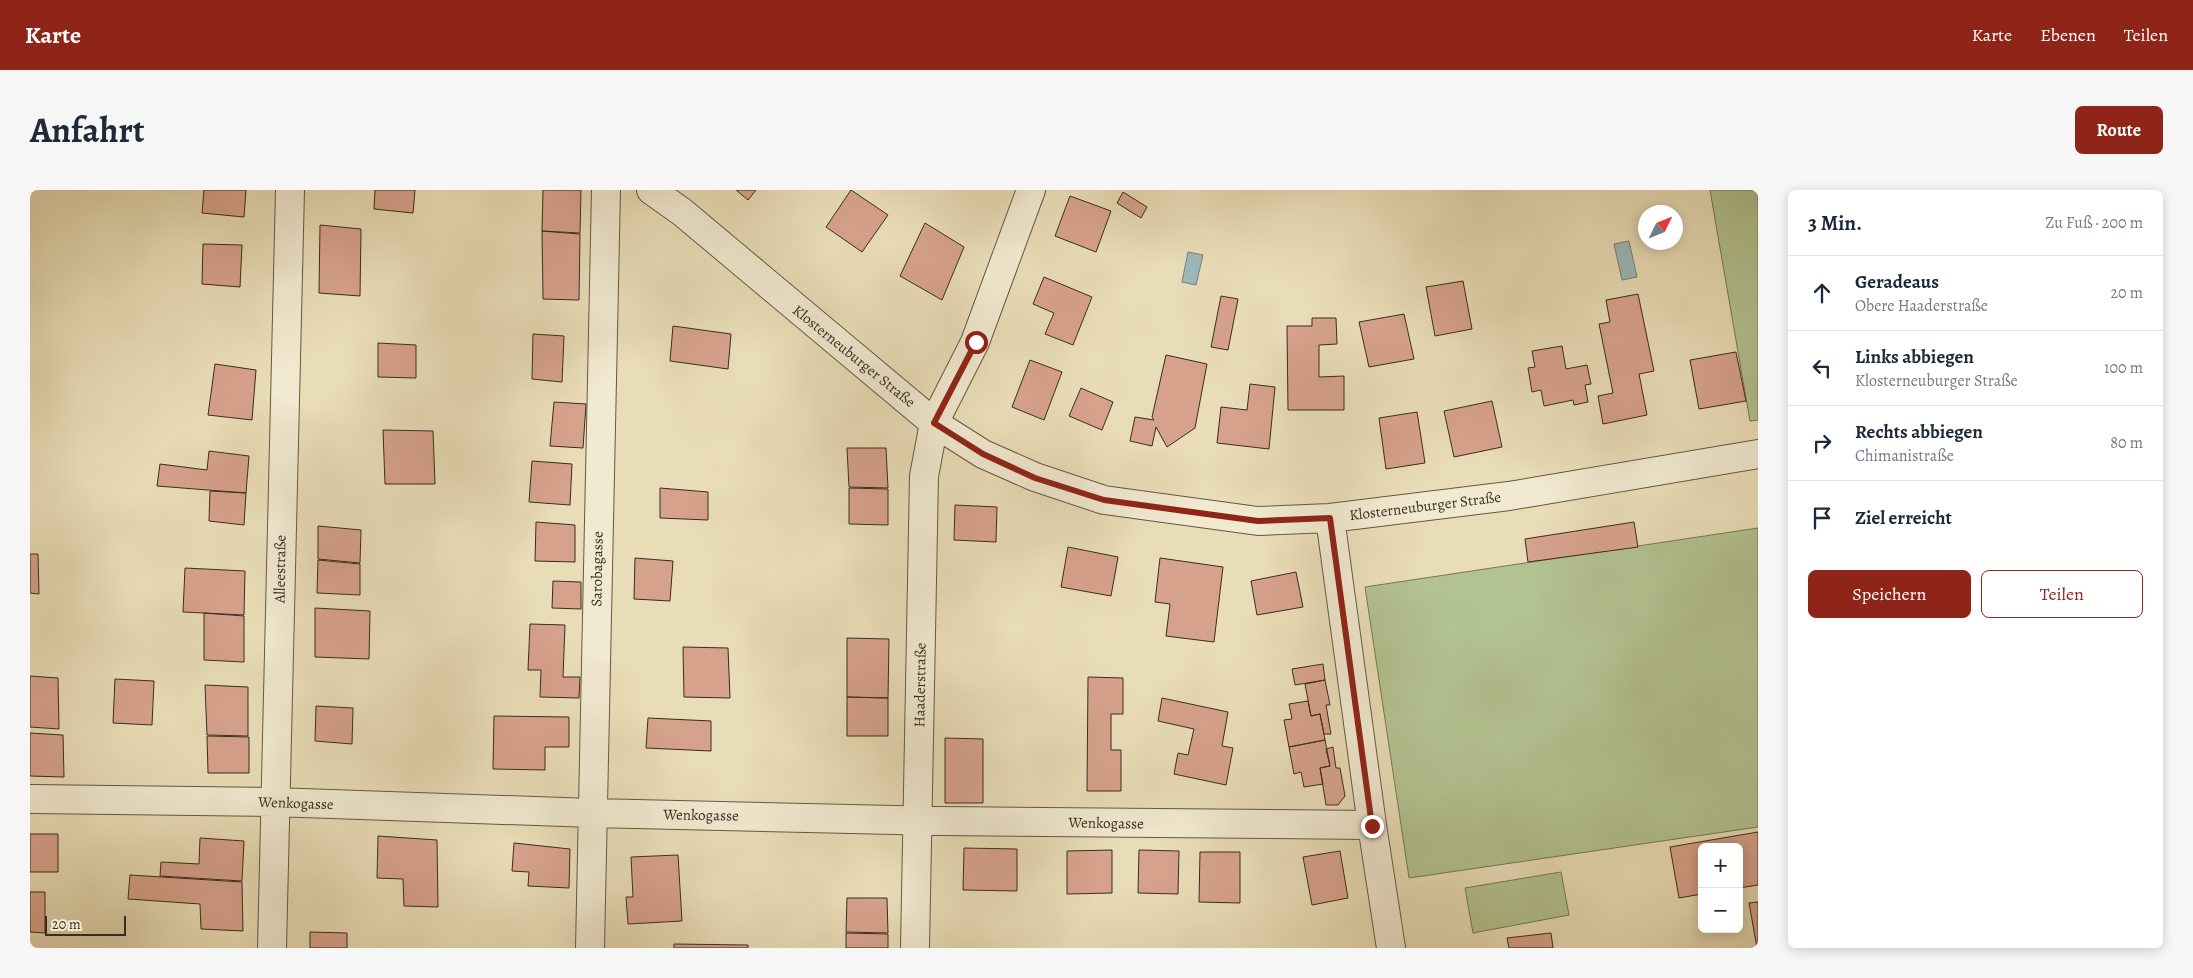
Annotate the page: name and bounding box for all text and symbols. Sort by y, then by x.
text: Karte [25,19,81,51]
text: Karte [1972,23,2012,47]
text: Ebenen [2040,23,2096,47]
text: Teilen [2124,23,2168,47]
text: Anfahrt [30,106,145,154]
button: Route [2075,106,2163,154]
north arrow [1638,205,1683,250]
text: 3 Min. [1808,209,1862,237]
text: Zu Fuß · 200 m [2045,212,2143,234]
text: Geradeaus [1855,269,1939,295]
icon: ahead [1808,279,1836,307]
text: 20 m [2110,282,2143,304]
text: Obere Haaderstraße [1855,295,1988,317]
street label: Klosterneuburger Straße [788,300,920,412]
route start [965,331,988,354]
text: Links abbiegen [1855,344,1974,370]
icon: left [1808,354,1836,382]
text: 100 m [2104,357,2143,379]
text: Klosterneuburger Straße [1855,370,2018,392]
text: Rechts abbiegen [1855,419,1983,445]
icon: right [1808,429,1836,457]
text: 80 m [2110,432,2143,454]
text: Chimanistraße [1855,445,1954,467]
street label: Klosterneuburger Straße [1348,487,1502,525]
icon: arrive [1808,504,1836,532]
text: Ziel erreicht [1855,505,1952,531]
street label: Sarobagasse [586,531,608,607]
street label: Alleestraße [269,534,291,604]
button: Speichern [1808,570,1971,618]
button: Teilen [1981,570,2143,618]
street label: Haaderstraße [909,642,931,728]
street label: Wenkogasse [257,792,334,814]
street label: Wenkogasse [662,804,739,826]
street label: Wenkogasse [1067,812,1144,834]
route end [1361,815,1384,838]
map controls [1698,843,1743,933]
button: + [1698,843,1743,888]
button: − [1698,888,1743,933]
scale bar [45,913,126,936]
text: 20 m [52,915,81,934]

